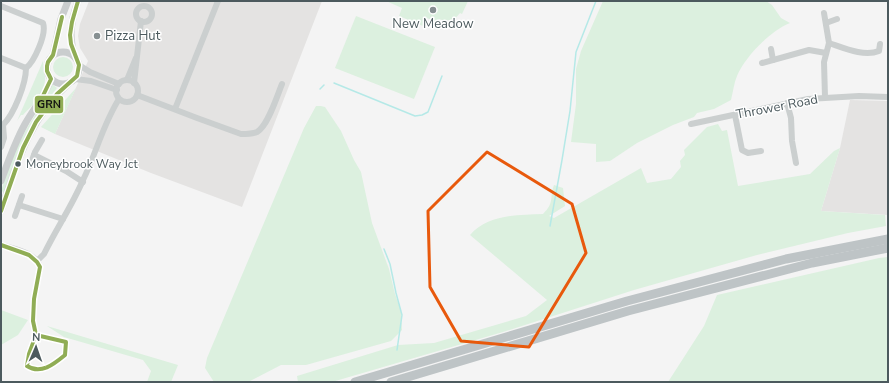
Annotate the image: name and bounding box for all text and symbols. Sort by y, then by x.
marker: New Meadow [428,5,438,15]
place label: New Meadow [392,15,474,33]
place label: Pizza Hut [105,27,161,45]
marker: Pizza Hut [92,31,102,41]
street label: Thrower Road [735,90,819,124]
line badge: GRN [34,95,64,114]
text: GRN [37,97,61,112]
place label: Moneybrook Way Jct [26,156,138,172]
marker: Moneybrook Way Jct [13,159,23,169]
north arrow [16,327,56,367]
text: N [32,330,41,345]

